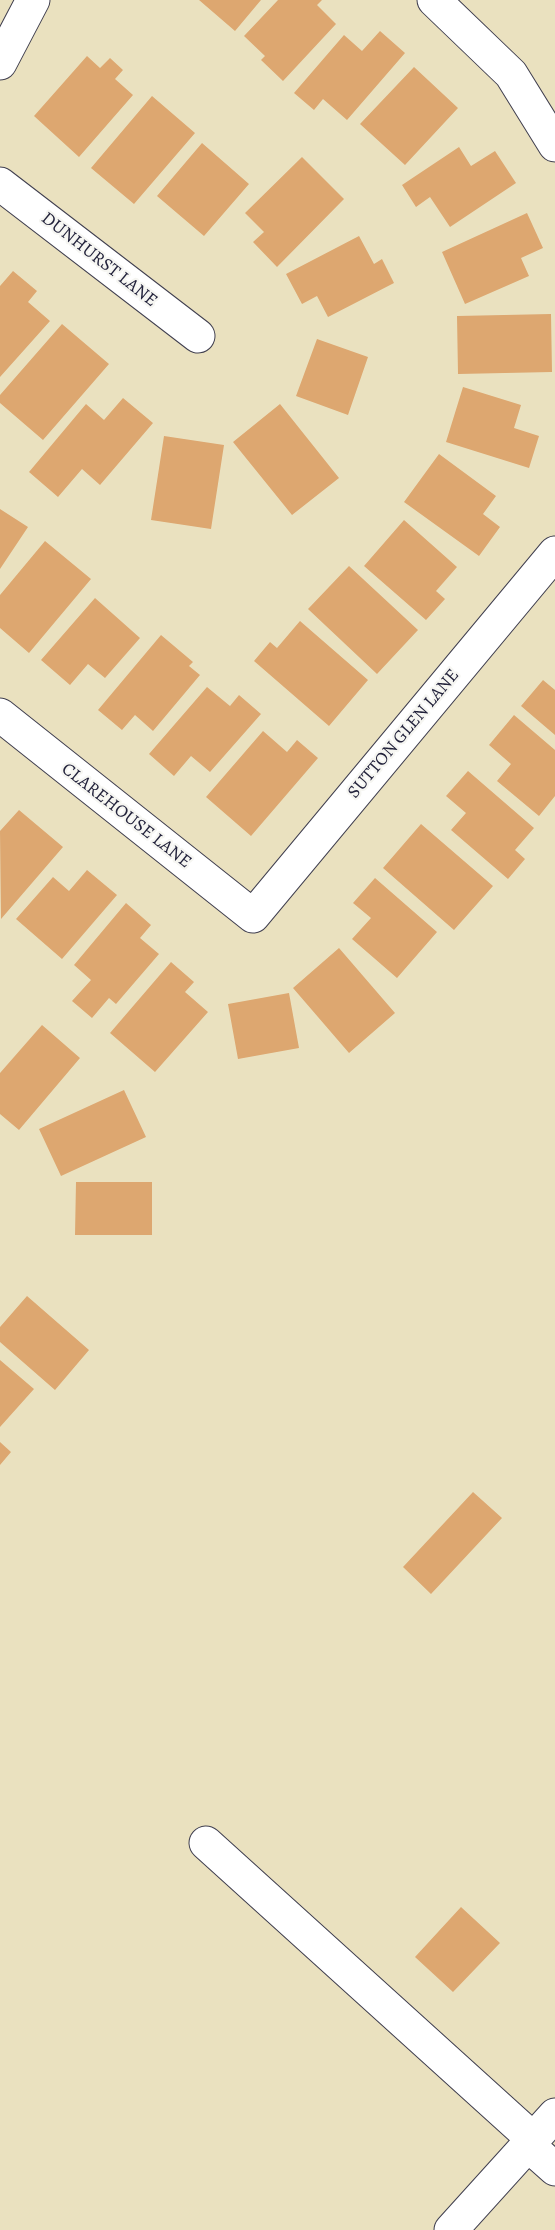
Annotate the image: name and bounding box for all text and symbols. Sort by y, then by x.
street label: DUNHURST LANE [37,208,161,312]
street label: SUTTON GLEN LANE [344,665,464,803]
street label: CLAREHOUSE LANE [57,759,195,873]

